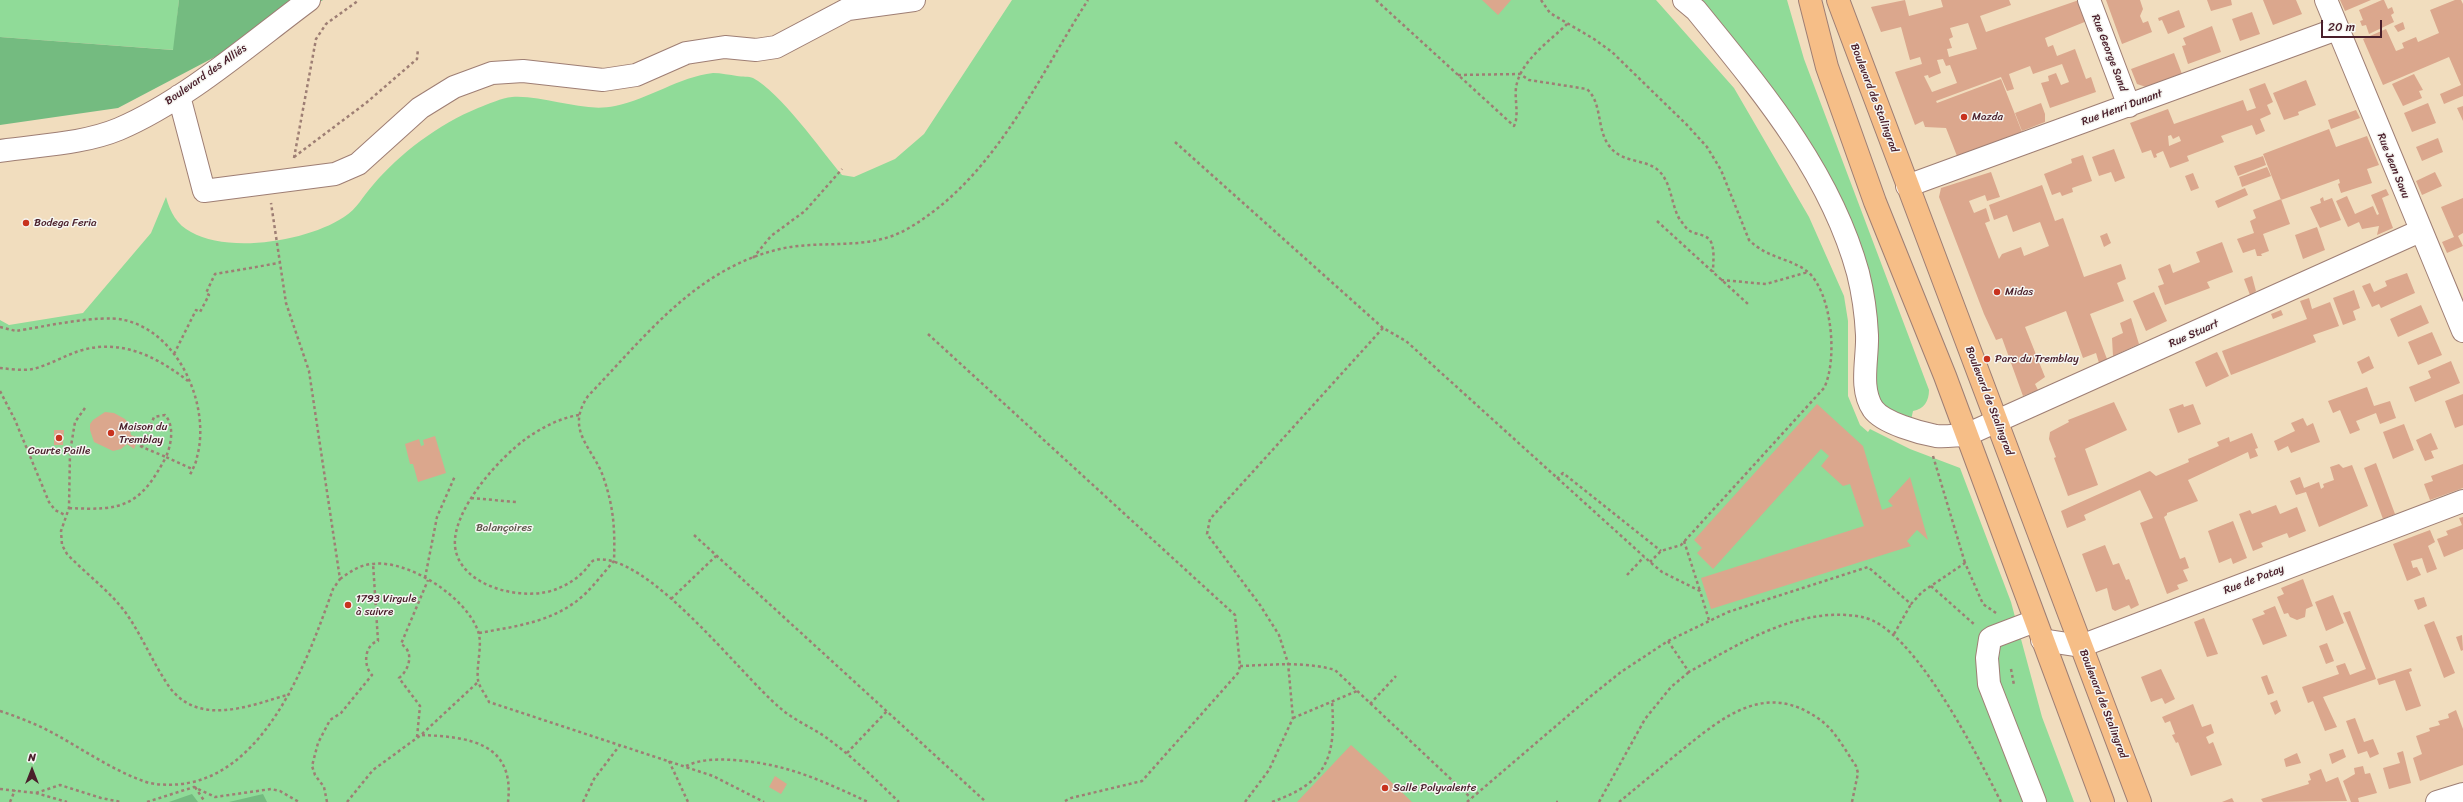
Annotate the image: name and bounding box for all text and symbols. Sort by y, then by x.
scale bar [2323,12,2384,38]
street label: Rue George Sand [2088,13,2130,93]
text: 20 m [2328,16,2355,38]
street label: Boulevard des Alliés [163,42,249,108]
street label: Boulevard de Stalingrad [1847,42,1901,154]
street label: Rue Henri Dunant [2080,87,2164,129]
place label: Mazda [1972,110,2003,124]
marker: Mazda [1959,112,1969,122]
street label: Rue Jean Savu [2374,131,2412,201]
place label: Bodega Feria [34,216,97,230]
marker: Bodega Feria [21,218,31,228]
place label: Midas [2005,285,2033,299]
marker: Midas [1992,287,2002,297]
street label: Rue Stuart [2167,317,2221,351]
street label: Boulevard de Stalingrad [1962,345,2016,457]
place label: Parc du Tremblay [1995,352,2079,366]
marker: Parc du Tremblay [1982,354,1992,364]
place label: Maison du Tremblay [119,420,168,446]
marker: Maison du Tremblay [106,428,116,438]
marker: Courte Paille [54,433,64,443]
place label: Courte Paille [28,444,90,458]
park label: Balançoires [476,521,532,535]
street label: Rue de Patay [2222,562,2286,598]
place label: 1793 Virgule à suivre [356,592,417,618]
marker: 1793 Virgule à suivre [343,600,353,610]
street label: Boulevard de Stalingrad [2076,648,2130,760]
text: N [28,748,36,767]
north arrow [12,750,52,790]
place label: Salle Polyvalente [1393,781,1476,795]
marker: Salle Polyvalente [1380,783,1390,793]

